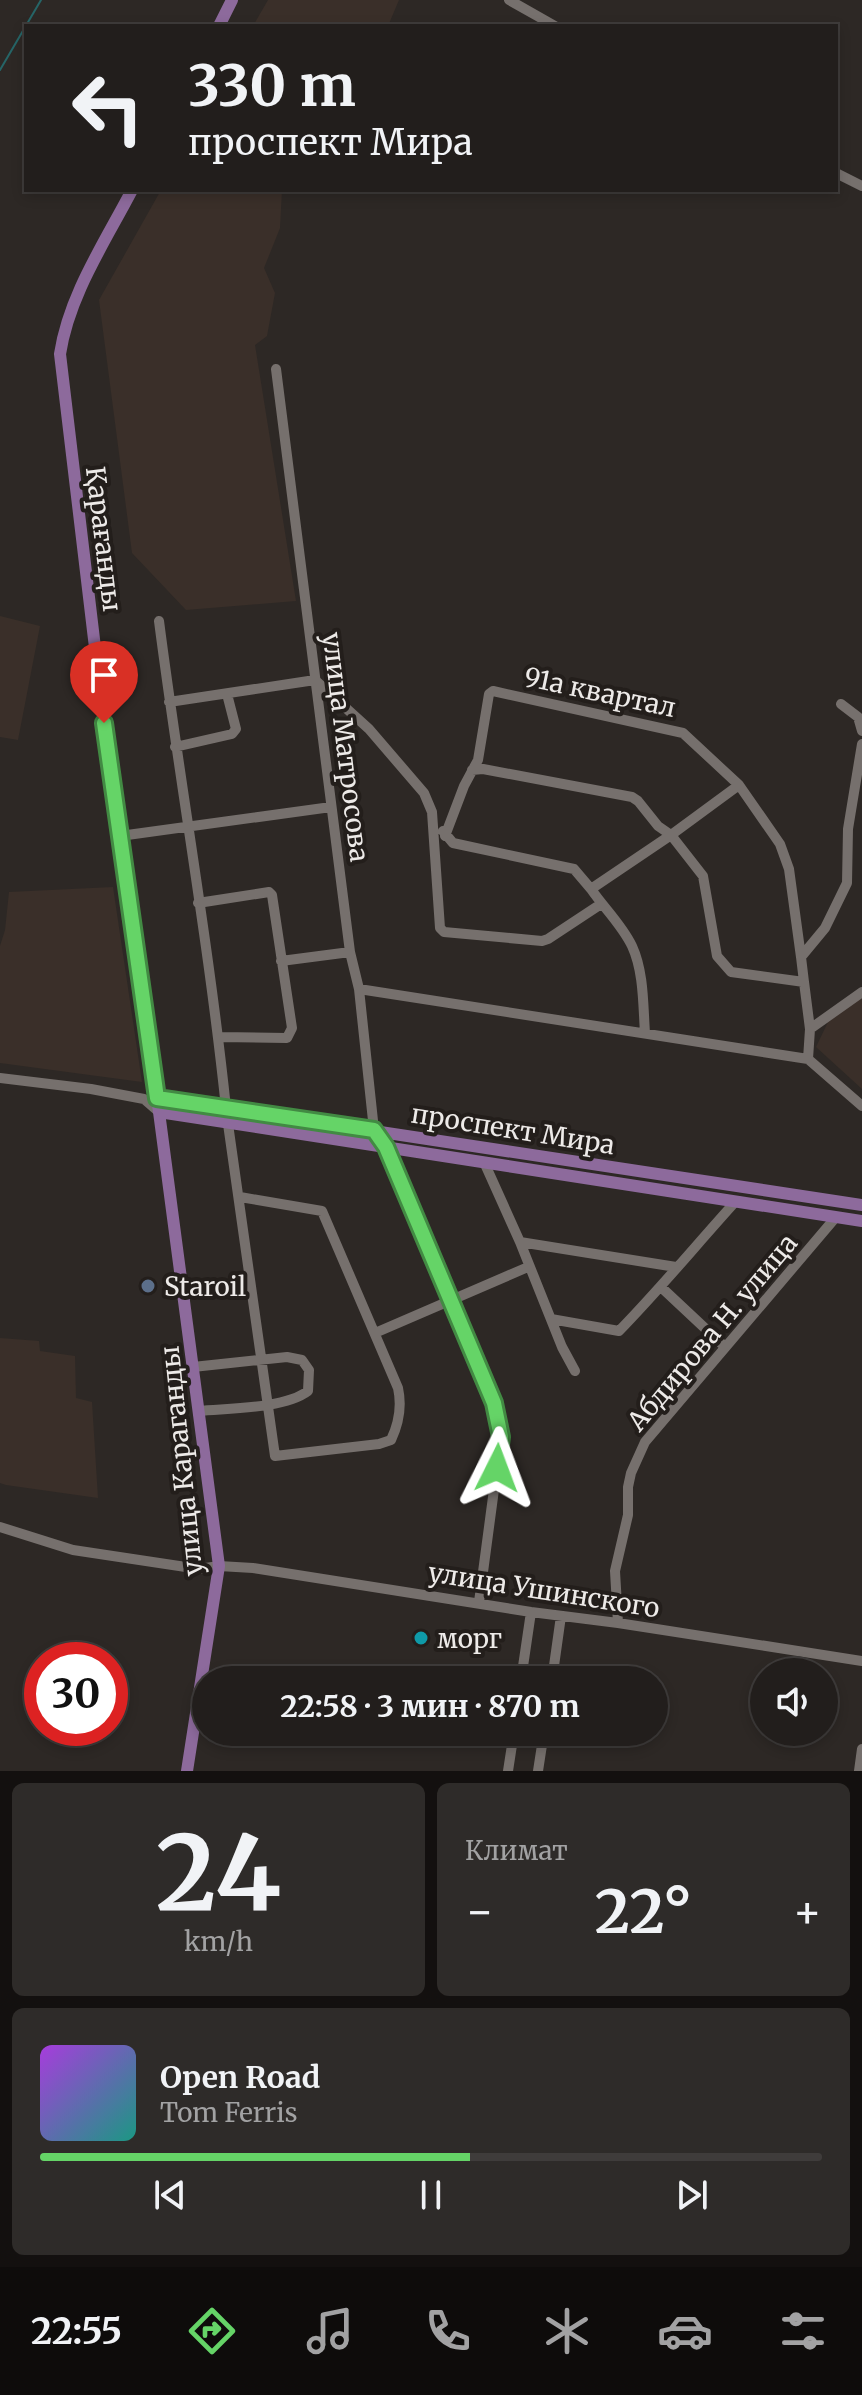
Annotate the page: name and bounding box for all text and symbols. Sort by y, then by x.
text: 330 m [188,51,356,121]
icon: left [56,56,160,160]
text: проспект Мира [188,120,473,165]
street label: Қарағанды [79,465,129,613]
street label: улица Матросова [316,630,376,864]
pin [70,641,138,723]
icon: arrive [82,653,126,697]
street label: 91а квартал [521,660,679,724]
street label: проспект Мира [409,1097,617,1161]
street label: Абдирова Н. улица [619,1227,804,1438]
place label: Staroil [164,1270,246,1303]
marker: Staroil [139,1277,157,1295]
street label: улица Караганды [153,1344,209,1578]
position arrow [455,1426,539,1510]
street label: улица Ушинского [426,1555,662,1625]
place label: морг [437,1622,502,1655]
marker: морг [412,1629,430,1647]
speed limit sign: 30 [24,1642,128,1746]
map controls [750,1658,838,1746]
button: sound [750,1658,838,1746]
text: 22:58 · 3 мин · 870 m [280,1687,580,1725]
text: 24 [156,1808,281,1938]
text: Климат [465,1834,568,1867]
text: 22° [595,1874,692,1949]
text: − [465,1884,494,1939]
text: + [793,1884,822,1939]
text: km/h [184,1925,253,1958]
text: Open Road [160,2058,320,2096]
text: Tom Ferris [160,2096,298,2129]
icon: previous [148,2173,192,2217]
icon: pause [409,2173,453,2217]
icon: next [670,2173,714,2217]
icon: directions [184,2303,240,2359]
icon: music [302,2303,358,2359]
icon: phone [420,2303,476,2359]
icon: climate [539,2303,595,2359]
icon: car [657,2303,713,2359]
icon: filters [775,2303,831,2359]
text: 22:55 [31,2309,122,2354]

